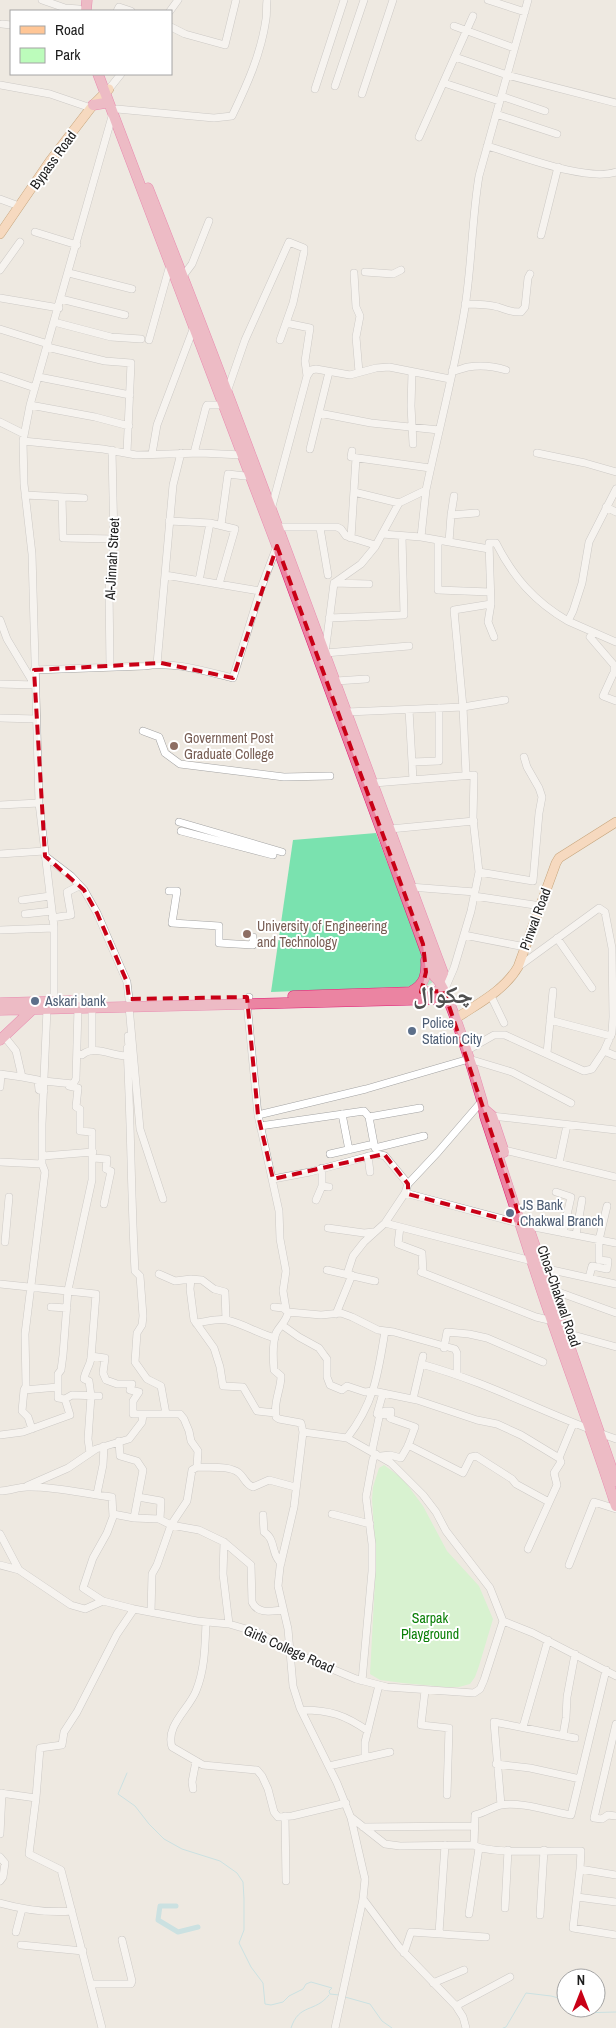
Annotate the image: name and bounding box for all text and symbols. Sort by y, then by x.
legend [10,10,172,75]
text: Road [55,19,84,40]
text: Park [55,44,81,65]
street label: Bypass Road [26,127,80,193]
street label: Al-Jinnah Street [101,517,123,602]
place label: Government Post Graduate College [184,729,274,763]
marker: Government Post Graduate College [168,740,180,752]
street label: Pinwal Road [515,885,555,953]
place label: University of Engineering and Technology [257,917,388,951]
marker: University of Engineering and Technology [241,928,253,940]
district label: چکوال [413,978,473,1010]
place label: Askari bank [44,992,106,1010]
marker: Askari bank [29,995,41,1007]
place label: Police Station City [422,1014,482,1048]
marker: Police Station City [406,1025,418,1037]
place label: JS Bank Chakwal Branch [520,1196,604,1230]
marker: JS Bank Chakwal Branch [504,1207,516,1219]
street label: Choa-Chakwal Road [533,1243,585,1349]
park label: Sarpak Playground [401,1609,459,1643]
street label: Girls College Road [241,1621,337,1677]
north arrow [556,1968,606,2018]
text: N [577,1971,585,1989]

